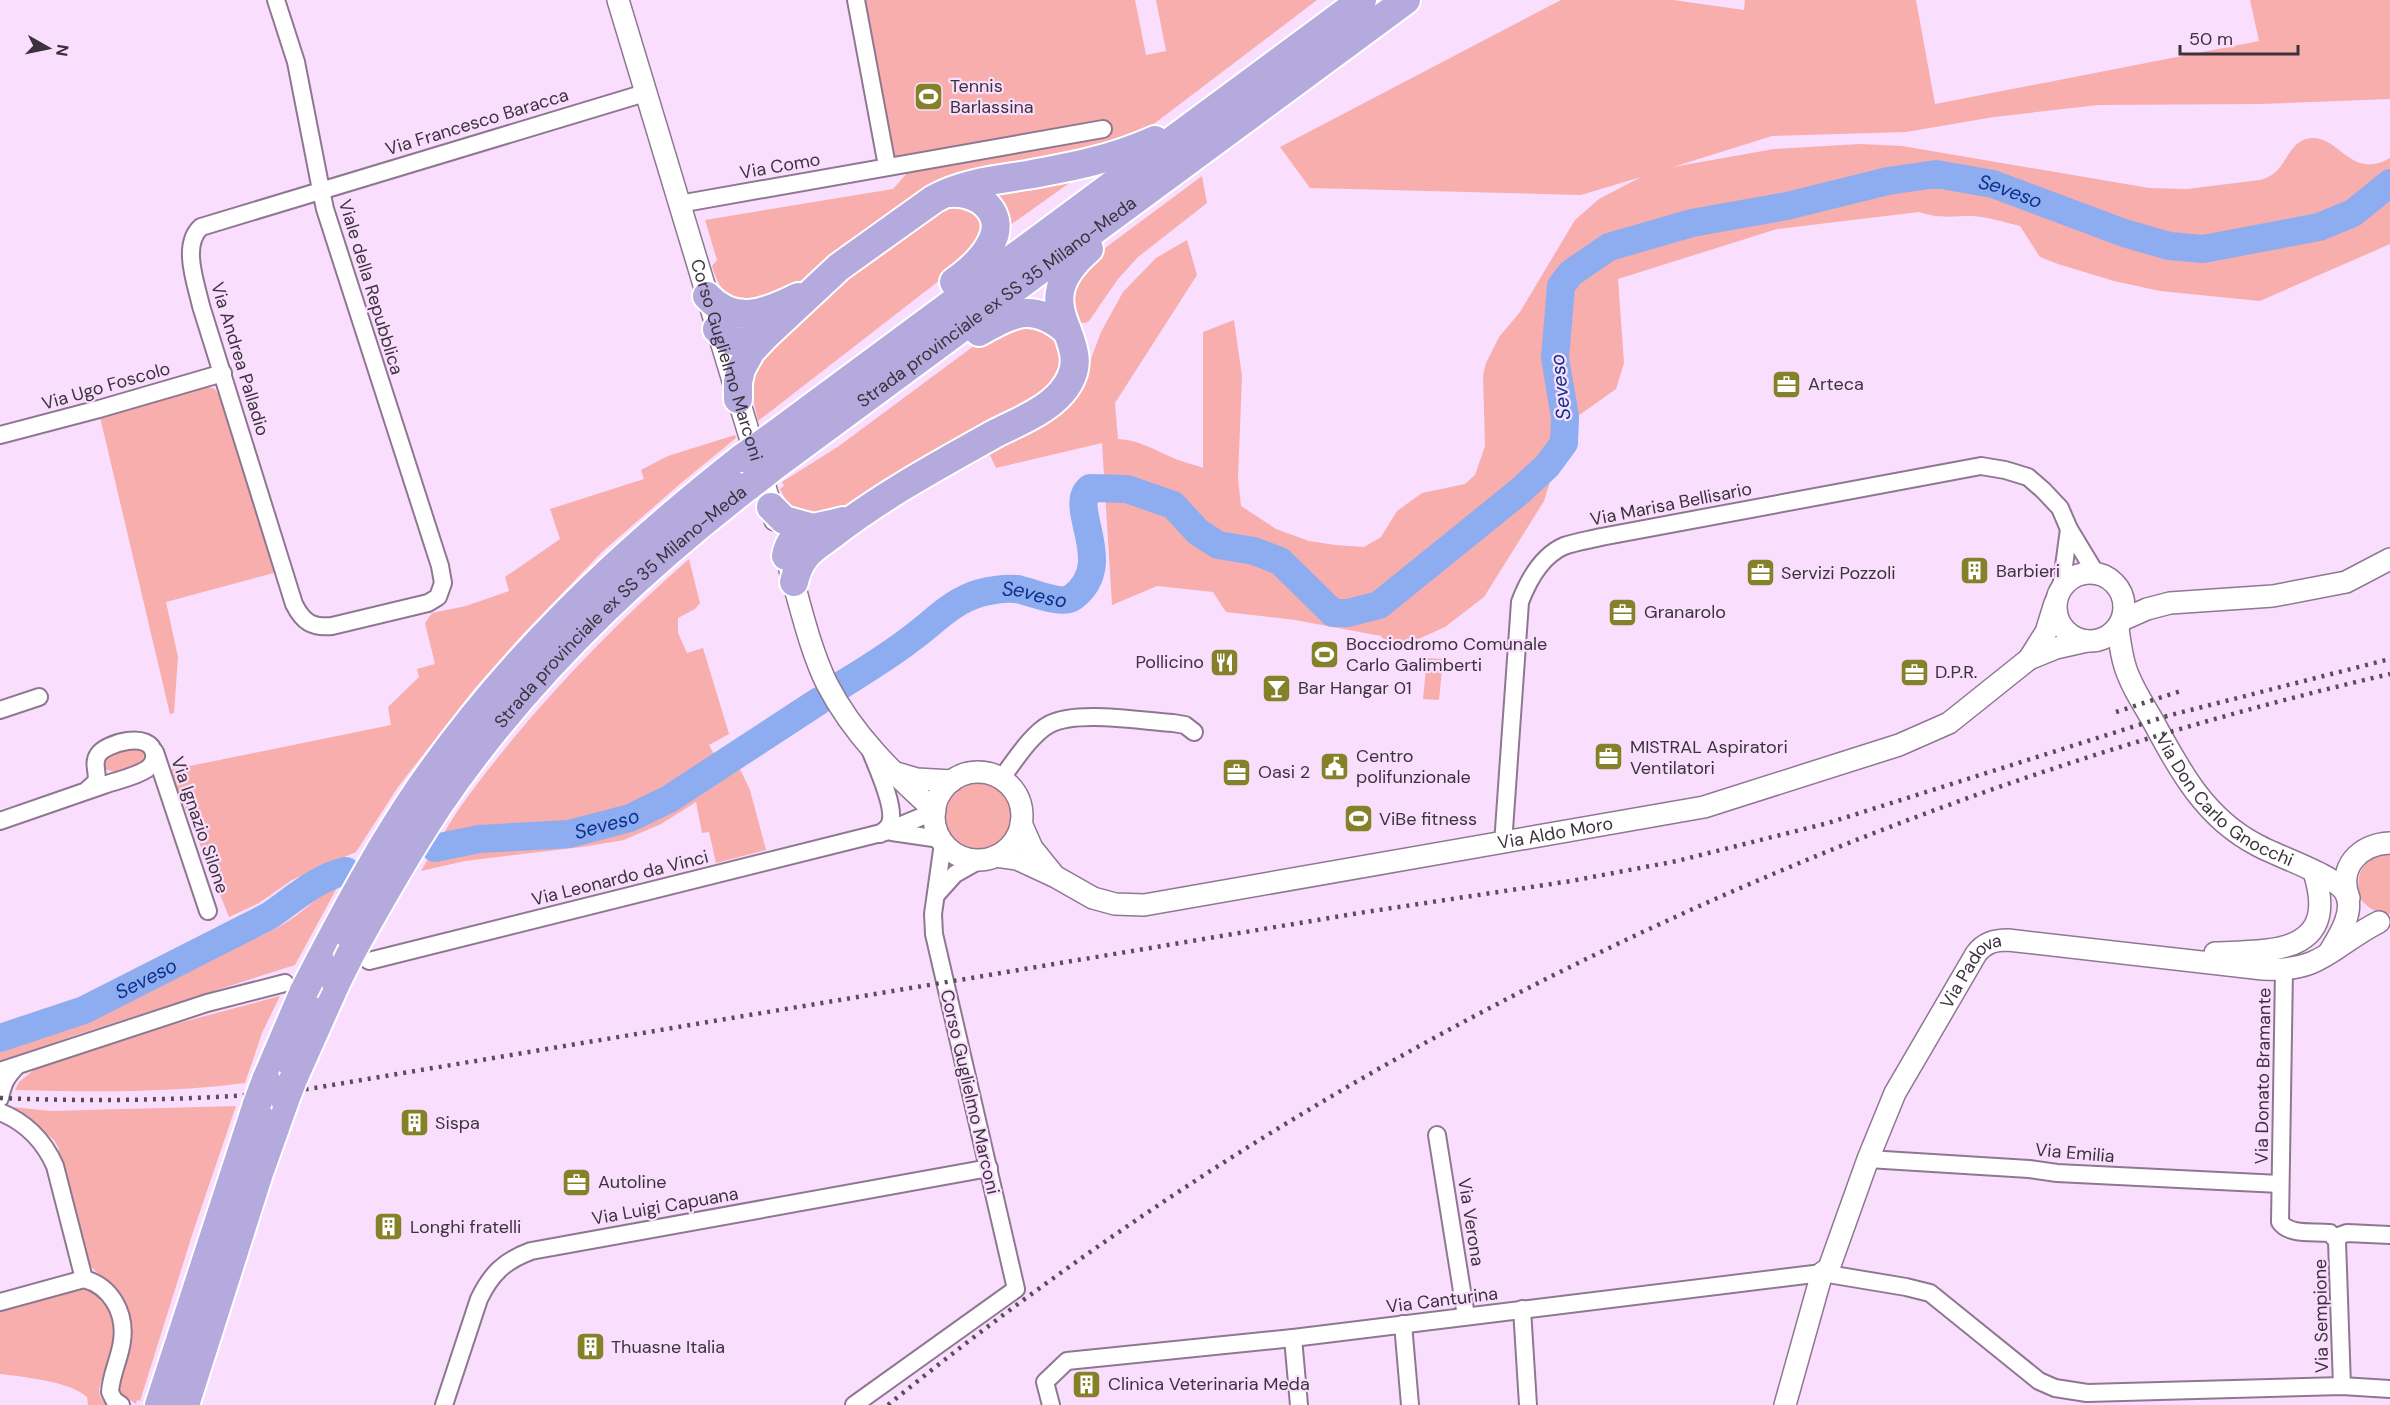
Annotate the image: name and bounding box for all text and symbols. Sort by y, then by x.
north arrow [18,18,78,78]
scale bar [2180,18,2298,56]
text: 50 m [2189,27,2233,51]
text: N [51,43,74,58]
place label: Tennis Barlassina [950,74,1034,119]
sports icon: Tennis Barlassina [913,80,945,112]
street label: Via Francesco Baracca [383,83,571,161]
street label: Via Como [738,147,822,185]
water label: Seveso [1976,169,2046,214]
street label: Strada provinciale ex SS 35 Milano-Meda [852,191,1141,413]
street label: Viale della Repubblica [333,196,409,378]
street label: Corso Guglielmo Marconi [685,256,768,464]
street label: Via Andrea Palladio [205,279,275,439]
water label: Seveso [1544,353,1576,421]
street label: Via Ugo Foscolo [39,356,173,416]
office icon: Arteca [1771,368,1803,400]
place label: Arteca [1808,372,1864,396]
street label: Via Marisa Bellisario [1588,477,1754,531]
street label: Strada provinciale ex SS 35 Milano-Meda [489,480,752,733]
building icon: Barbieri [1959,555,1991,587]
office icon: Servizi Pozzoli [1744,557,1776,589]
place label: Barbieri [1996,559,2060,583]
place label: Servizi Pozzoli [1781,561,1896,585]
water label: Seveso [1002,576,1067,613]
office icon: Granarolo [1607,596,1639,628]
place label: Granarolo [1644,600,1726,624]
place label: Bocciodromo Comunale Carlo Galimberti [1346,632,1547,677]
sports icon: Bocciodromo Comunale Carlo Galimberti [1309,638,1341,670]
restaurant icon: Pollicino [1209,646,1241,678]
place label: Pollicino [1135,650,1204,674]
office icon: D.P.R. [1898,656,1930,688]
place label: D.P.R. [1935,660,1977,684]
bar icon: Bar Hangar 01 [1261,672,1293,704]
place label: Bar Hangar 01 [1298,676,1412,700]
street label: Via Don Carlo Gnocchi [2150,729,2297,872]
place label: MISTRAL Aspiratori Ventilatori [1630,735,1788,780]
office icon: MISTRAL Aspiratori Ventilatori [1593,741,1625,773]
place label: Centro polifunzionale [1356,744,1471,789]
public building icon: Centro polifunzionale [1319,750,1351,782]
street label: Via Ignazio Silone [165,753,235,897]
office icon: Oasi 2 [1221,756,1253,788]
place label: Oasi 2 [1258,760,1310,784]
water label: Seveso [571,802,644,845]
sports icon: ViBe fitness [1342,803,1374,835]
place label: ViBe fitness [1379,807,1477,831]
street label: Via Aldo Moro [1496,811,1615,855]
street label: Via Leonardo da Vinci [529,844,711,912]
street label: Via Padova [1935,928,2004,1013]
water label: Seveso [111,952,181,1005]
street label: Corso Guglielmo Marconi [935,987,1005,1197]
street label: Via Donato Bramante [2249,987,2277,1165]
building icon: Sispa [398,1107,430,1139]
place label: Sispa [435,1111,480,1135]
street label: Via Emilia [2034,1138,2116,1168]
office icon: Autoline [561,1166,593,1198]
place label: Autoline [598,1170,666,1194]
street label: Via Verona [1452,1176,1490,1268]
street label: Via Luigi Capuana [590,1181,740,1231]
building icon: Longhi fratelli [373,1211,405,1243]
place label: Longhi fratelli [410,1215,521,1239]
street label: Via Sempione [2308,1259,2334,1373]
street label: Via Canturina [1385,1281,1499,1319]
building icon: Thuasne Italia [574,1331,606,1363]
place label: Thuasne Italia [611,1335,725,1359]
building icon: Clinica Veterinaria Meda [1071,1368,1103,1400]
place label: Clinica Veterinaria Meda [1108,1372,1310,1396]

